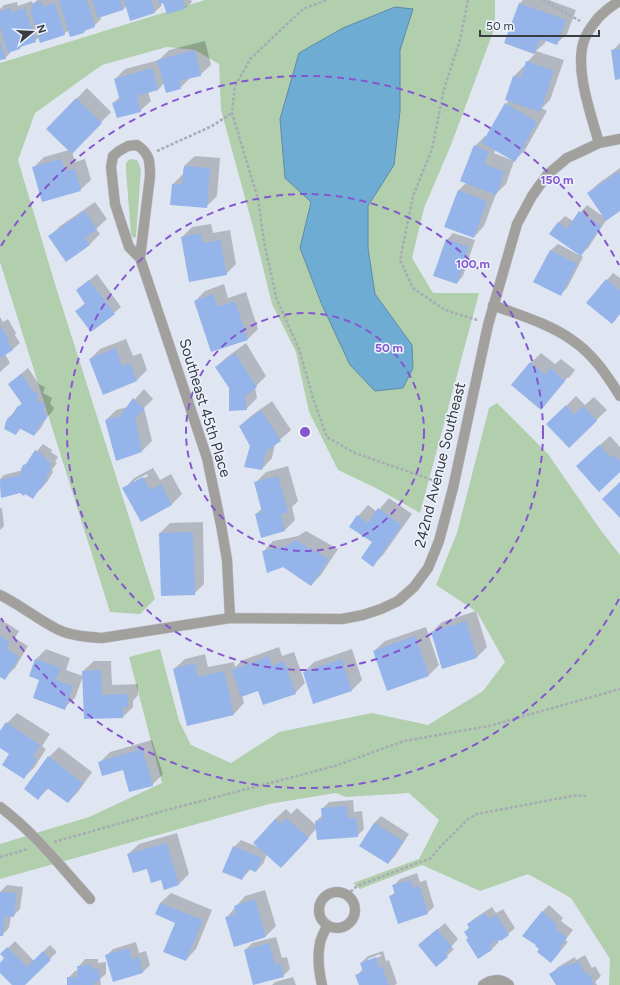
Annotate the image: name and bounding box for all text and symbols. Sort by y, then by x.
north arrow [12,12,52,52]
scale bar [480,12,599,38]
text: 50 m [486,19,514,33]
text: N [34,23,49,35]
text: 150 m [540,173,574,187]
text: 100 m [456,257,490,271]
street label: Southeast 45th Place [175,336,235,480]
text: 50 m [375,341,403,355]
street label: 242nd Avenue Southeast [411,380,469,550]
centre of rings [298,425,312,439]

